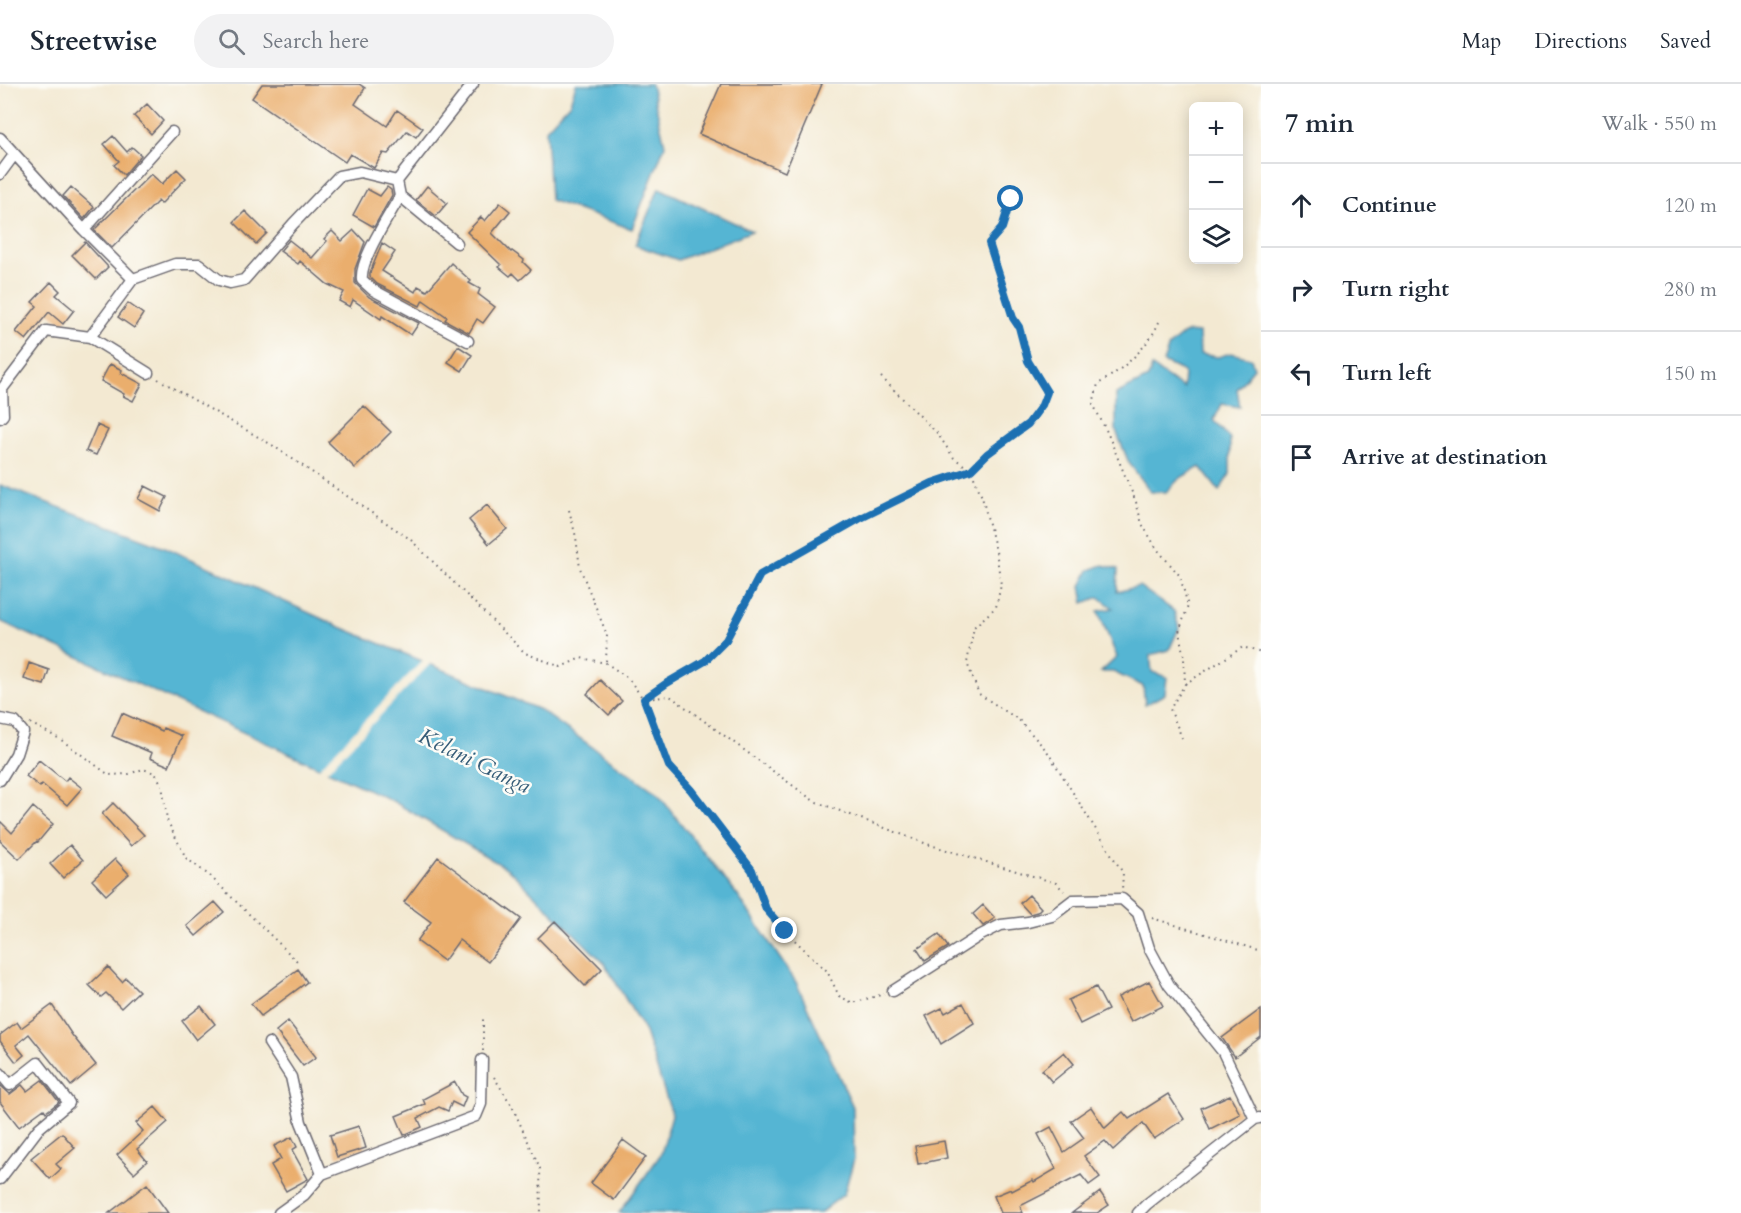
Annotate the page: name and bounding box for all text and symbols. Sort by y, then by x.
search box [194,14,614,68]
text: Streetwise [30,22,158,60]
icon: search [215,25,248,58]
text: Search here [263,26,369,56]
text: Map [1461,27,1501,56]
text: Directions [1534,27,1627,56]
text: Saved [1660,27,1711,56]
map controls [1189,102,1243,264]
button: + [1189,102,1243,156]
text: 7 min [1285,106,1354,141]
text: Walk · 550 m [1602,110,1717,137]
button: − [1189,156,1243,210]
route start [997,185,1023,211]
icon: ahead [1285,189,1318,222]
text: Continue [1342,190,1437,220]
text: 120 m [1664,192,1717,219]
button: layers [1189,210,1243,264]
icon: right [1285,273,1318,306]
text: Turn right [1342,274,1449,304]
text: 280 m [1664,276,1717,303]
icon: left [1285,357,1318,390]
text: Turn left [1342,358,1431,388]
text: 150 m [1664,360,1717,387]
icon: arrive [1285,441,1318,474]
text: Arrive at destination [1342,442,1547,472]
water label: Kelani Ganga [414,721,536,801]
route end [771,917,797,943]

